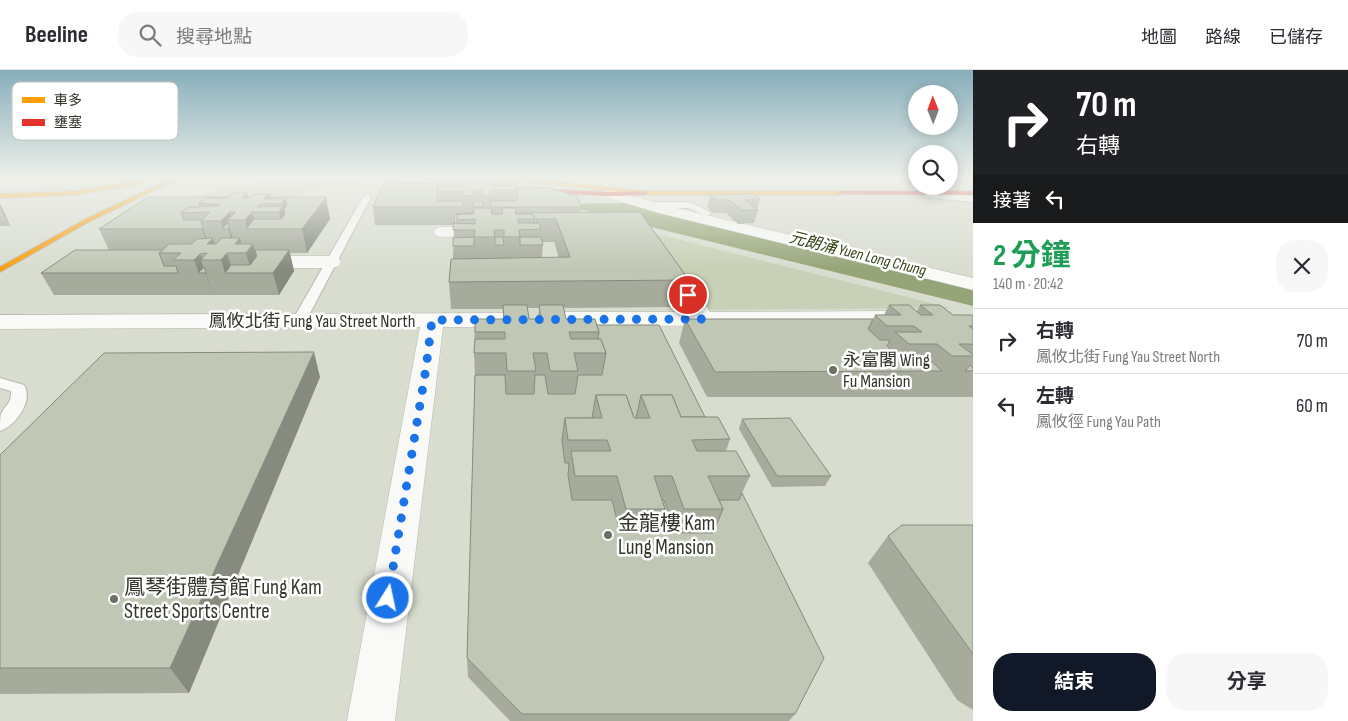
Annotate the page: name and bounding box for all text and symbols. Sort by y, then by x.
search box [118,12,468,57]
text: Beeline [25,20,88,49]
icon: search [136,21,164,49]
text: 搜尋地點 [176,26,252,49]
text: 地圖 [1141,27,1177,48]
text: 路線 [1205,27,1241,48]
text: 已儲存 [1269,27,1323,48]
legend [12,82,178,140]
text: 70 m [1076,84,1136,127]
north arrow [908,85,958,135]
map controls [908,85,958,195]
icon: right [993,90,1058,155]
text: 車多 [54,92,82,109]
text: 壅塞 [54,114,82,131]
text: 右轉 [1076,133,1120,160]
button: search [908,145,958,195]
icon: left [1041,185,1069,213]
text: 接著 [993,190,1031,213]
water label: 元朗涌 Yuen Long Chung [787,228,929,281]
text: 2 分鐘 [993,238,1071,274]
button: close [1276,240,1328,292]
pin [667,274,709,316]
text: 140 m · 20:42 [993,275,1063,294]
icon: arrive [674,281,702,309]
street label: 鳳攸北街 Fung Yau Street North [208,311,416,332]
text: 右轉 [1036,320,1074,343]
icon: right [993,327,1021,355]
text: 70 m [1297,330,1328,353]
text: 鳳攸北街 Fung Yau Street North [1036,348,1220,367]
place label: 永富閣 Wing Fu Mansion [843,350,930,392]
marker: 永富閣 Wing Fu Mansion [827,364,839,376]
text: 左轉 [1036,385,1074,408]
icon: left [993,392,1021,420]
text: 60 m [1296,395,1328,418]
text: 鳳攸徑 Fung Yau Path [1036,413,1161,432]
place label: 金龍樓 Kam Lung Mansion [618,511,715,560]
marker: 金龍樓 Kam Lung Mansion [602,529,614,541]
position arrow [361,571,413,623]
place label: 鳳琴街體育館 Fung Kam Street Sports Centre [124,575,322,624]
marker: 鳳琴街體育館 Fung Kam Street Sports Centre [108,593,120,605]
button: 結束 [993,653,1156,711]
button: 分享 [1166,653,1328,711]

